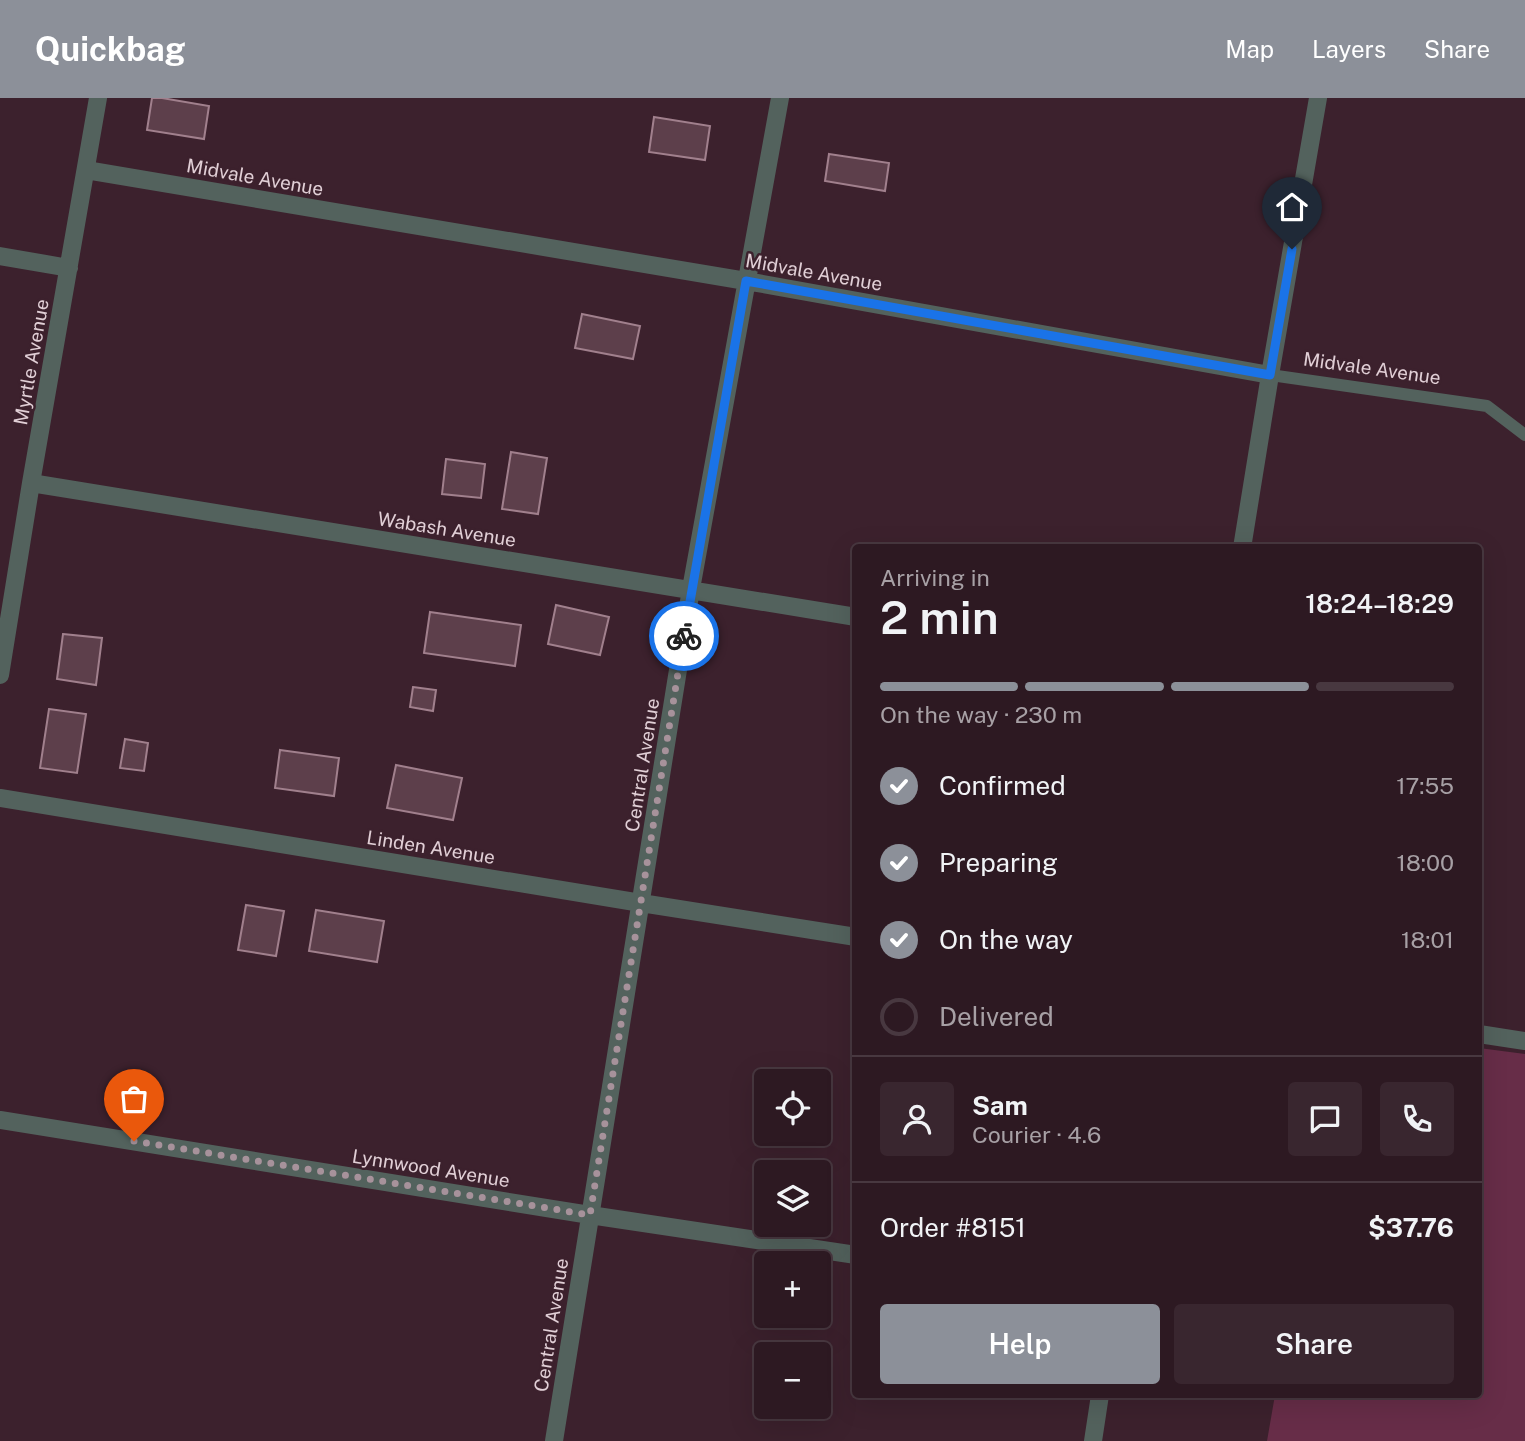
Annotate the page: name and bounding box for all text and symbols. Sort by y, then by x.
text: Quickbag [35,30,186,68]
text: Map [1225,35,1274,63]
text: Layers [1312,35,1386,63]
text: Share [1424,35,1490,63]
street label: Midvale Avenue [185,154,325,200]
pin [1262,177,1322,249]
icon: home [1273,188,1311,226]
street label: Midvale Avenue [744,249,884,295]
street label: Myrtle Avenue [9,297,53,427]
street label: Midvale Avenue [1302,347,1442,389]
street label: Wabash Avenue [376,507,518,551]
text: Arriving in [880,564,990,591]
text: 18:24–18:29 [1305,588,1454,619]
text: 2 min [880,590,999,644]
courier [649,601,719,671]
icon: bike [665,617,703,655]
street label: Central Avenue [621,697,663,833]
text: On the way · 230 m [880,701,1082,728]
icon: check [880,767,918,805]
text: Confirmed [939,770,1066,801]
text: 17:55 [1396,772,1454,799]
street label: Linden Avenue [365,826,497,868]
icon: check [880,844,918,882]
text: Preparing [939,847,1058,878]
text: 18:00 [1397,849,1454,876]
icon: check [880,921,918,959]
text: On the way [939,924,1073,955]
text: 18:01 [1401,926,1454,953]
text: Delivered [939,1001,1054,1032]
pin [104,1069,164,1141]
map controls [754,1069,831,1419]
button: locate [754,1069,831,1146]
icon: bag [115,1080,153,1118]
button: person [880,1082,954,1156]
button: chat [1288,1082,1362,1156]
button: phone [1380,1082,1454,1156]
text: Sam [972,1090,1028,1121]
text: Courier · 4.6 [972,1121,1101,1148]
street label: Lynnwood Avenue [351,1145,511,1191]
button: layers [754,1160,831,1237]
text: Order #8151 [880,1212,1026,1243]
text: $37.76 [1368,1212,1454,1243]
button: + [754,1251,831,1328]
street label: Central Avenue [530,1257,572,1393]
button: Help [880,1304,1160,1384]
button: Share [1174,1304,1454,1384]
button: − [754,1342,831,1419]

